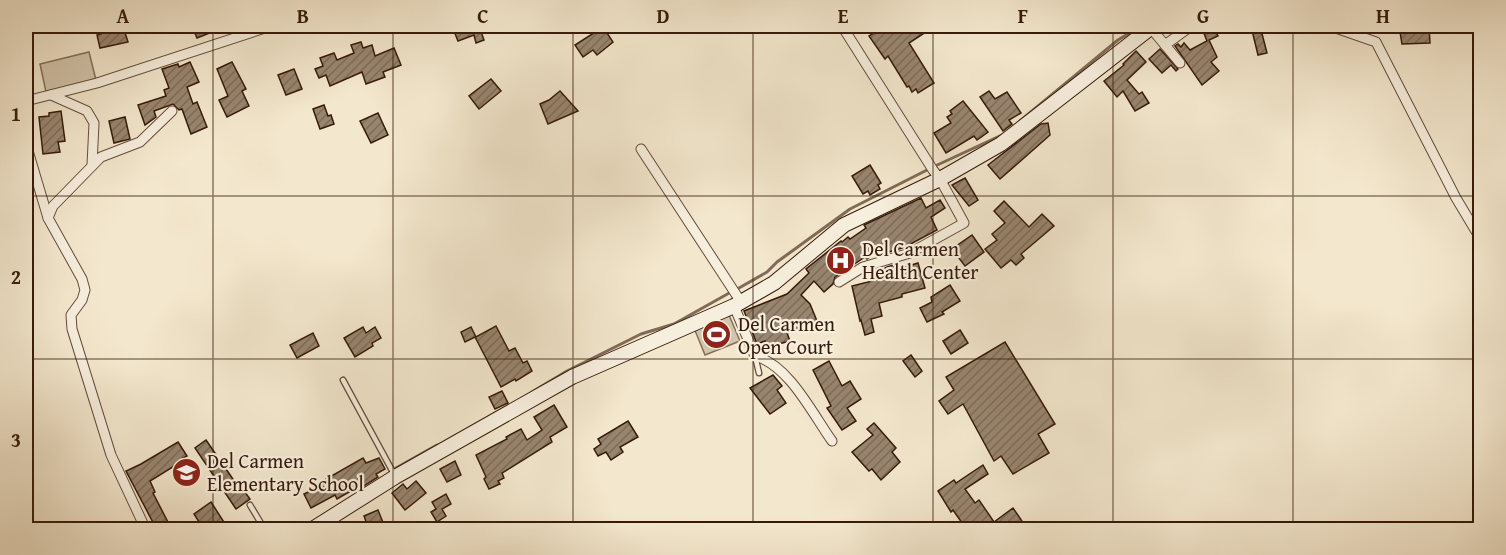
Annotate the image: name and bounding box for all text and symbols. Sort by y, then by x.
text: A [117,1,130,30]
text: B [297,1,309,30]
text: C [477,1,489,30]
text: D [656,1,670,30]
text: E [838,1,849,30]
text: F [1018,1,1028,30]
text: G [1197,1,1209,30]
text: H [1376,1,1390,30]
text: 1 [11,99,21,128]
place label: Del Carmen Health Center [862,234,979,286]
hospital icon: Del Carmen Health Center [825,244,857,276]
text: 2 [11,262,21,291]
place label: Del Carmen Open Court [738,309,835,361]
sports icon: Del Carmen Open Court [701,319,733,351]
text: 3 [11,425,21,454]
place label: Del Carmen Elementary School [207,446,364,498]
school or university icon: Del Carmen Elementary School [170,457,202,489]

